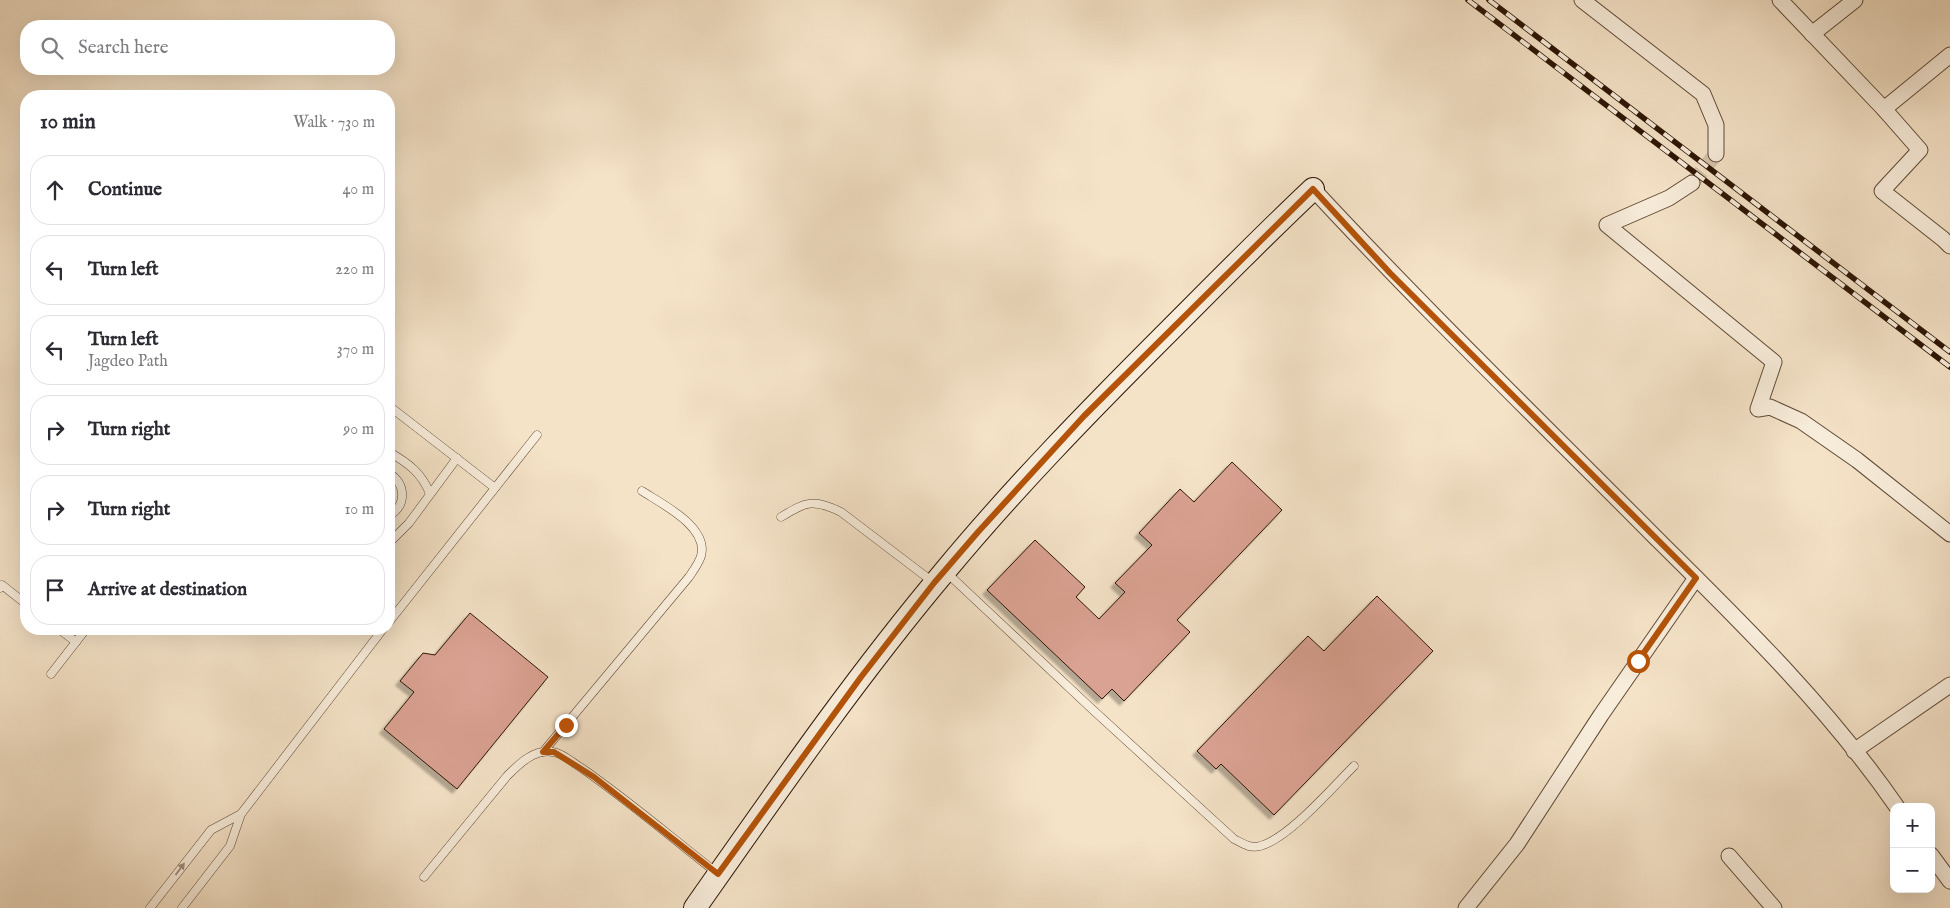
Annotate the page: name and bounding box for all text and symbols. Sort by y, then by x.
search box [20,20,395,75]
icon: search [38,34,66,62]
text: Search here [78,36,169,60]
text: 10 min [40,109,96,136]
text: Walk · 730 m [293,113,375,133]
icon: ahead [41,176,69,204]
text: Continue [88,178,162,202]
text: 40 m [342,180,374,200]
icon: left [41,256,69,284]
text: Turn left [88,258,159,282]
text: 220 m [335,260,374,280]
text: Turn left [88,328,159,352]
icon: left [41,336,69,364]
text: 370 m [337,340,374,360]
text: Jagdeo Path [88,352,168,372]
icon: right [41,416,69,444]
text: Turn right [88,418,170,442]
text: 90 m [343,420,374,440]
icon: right [41,496,69,524]
text: Turn right [88,498,170,522]
text: 10 m [344,500,374,520]
icon: arrive [41,576,69,604]
text: Arrive at destination [88,578,247,602]
route start [1627,650,1650,673]
route end [555,714,578,737]
map controls [1890,803,1935,893]
button: + [1890,803,1935,848]
button: − [1890,848,1935,893]
one-way arrow [175,862,185,876]

